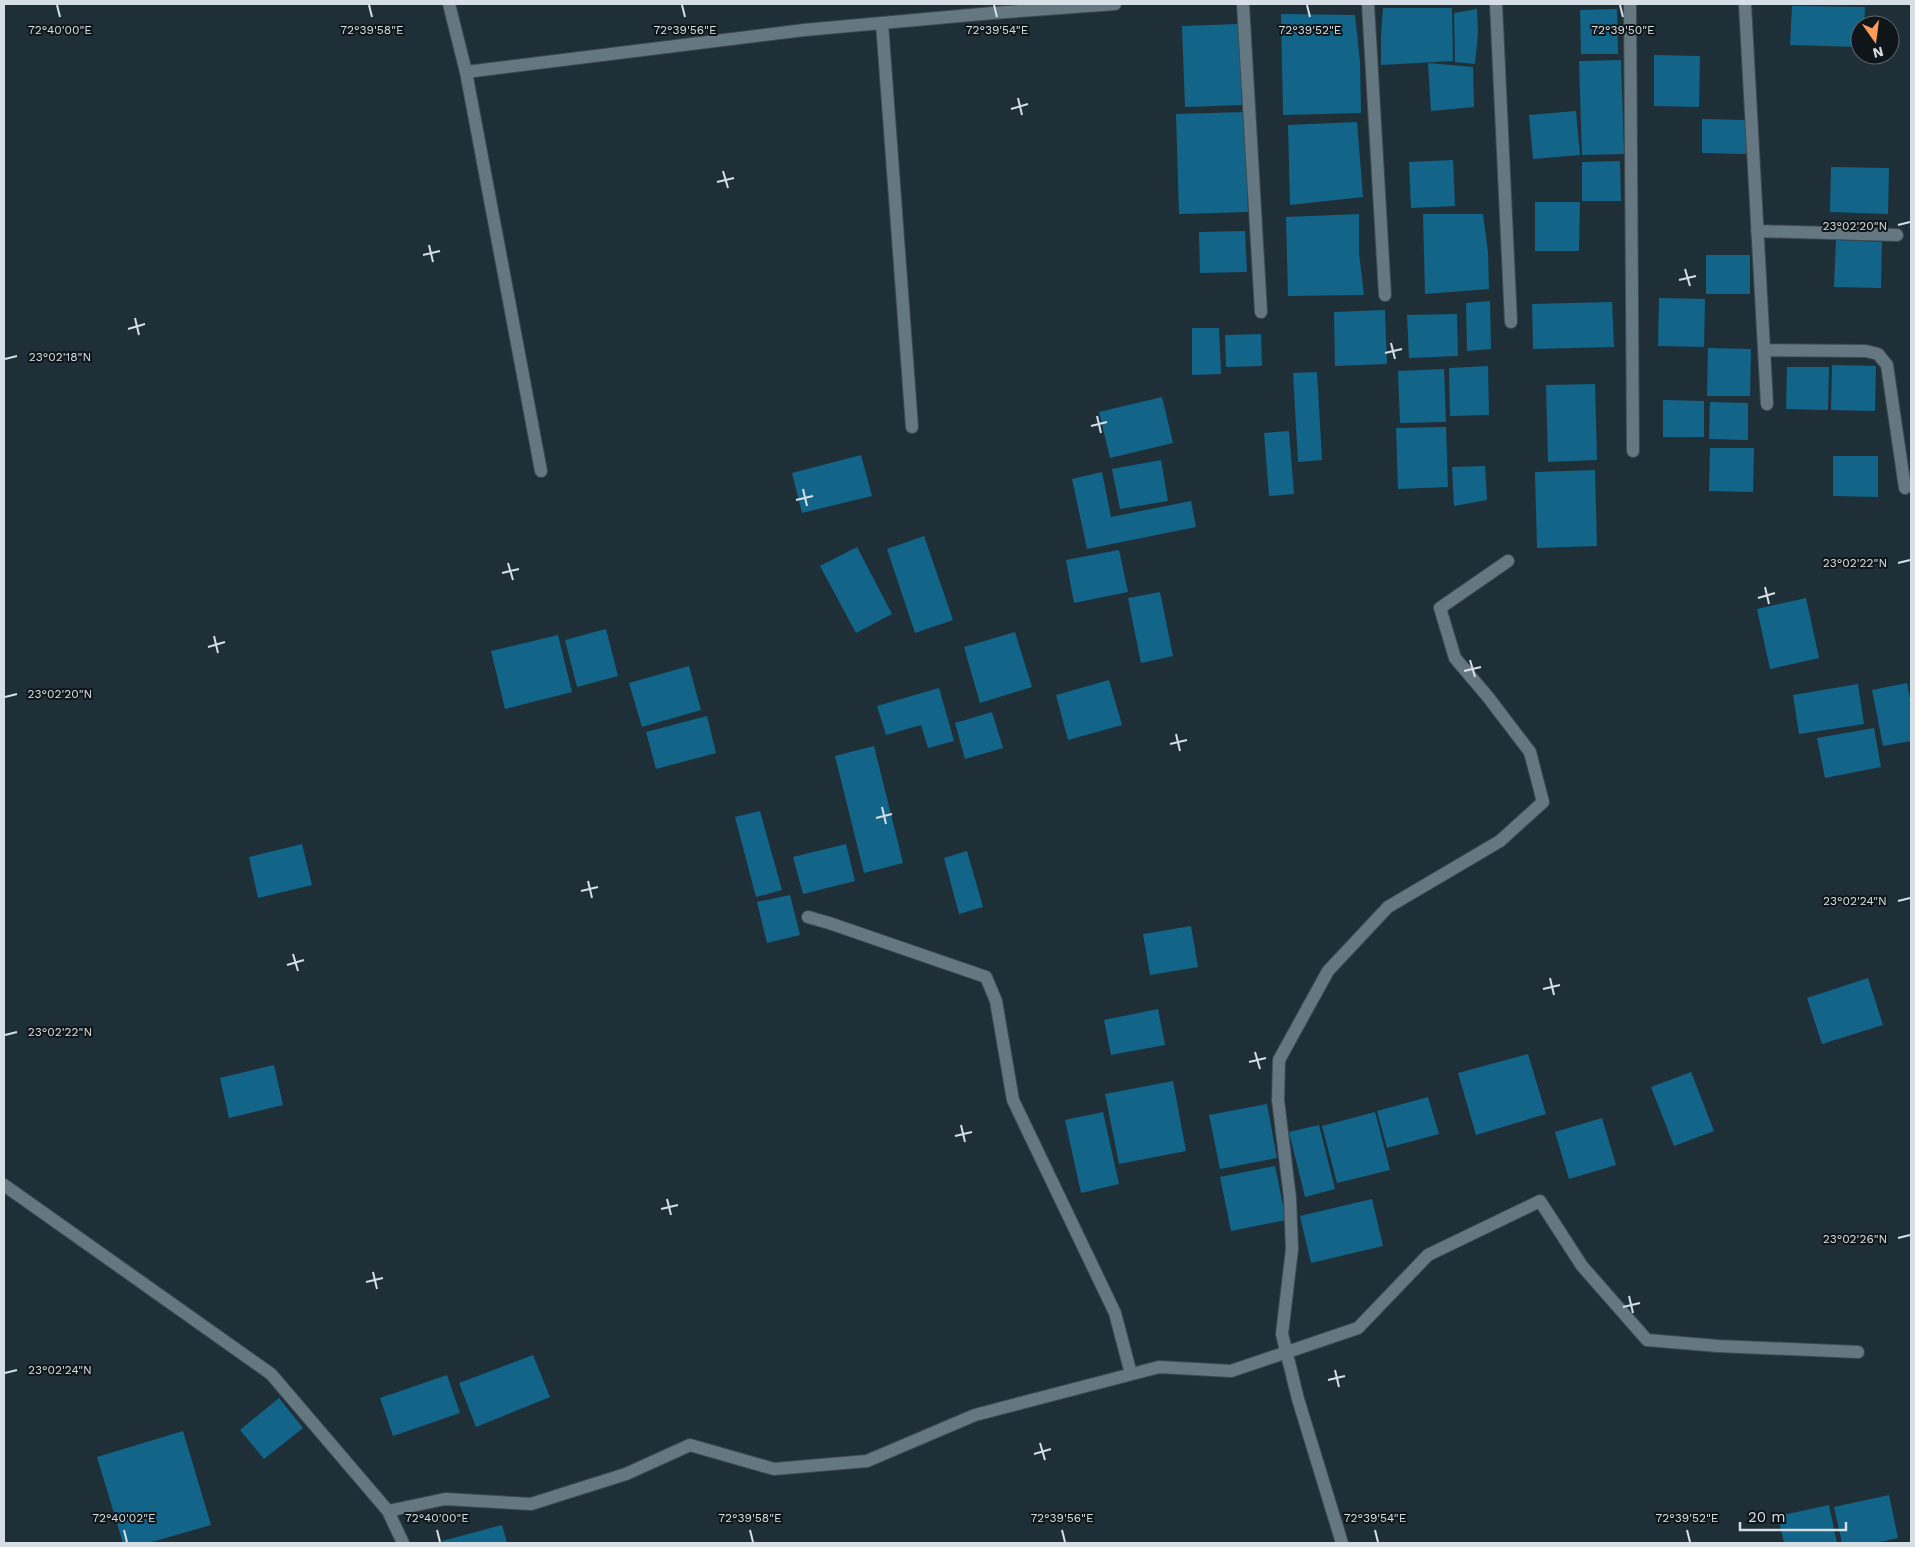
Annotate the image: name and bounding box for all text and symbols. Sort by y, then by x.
north arrow [1850,15,1900,65]
text: 72°40'00"E [28,23,92,37]
text: 72°39'58"E [340,23,404,37]
text: 72°39'56"E [653,23,717,37]
text: 72°39'54"E [966,23,1029,37]
text: 72°39'52"E [1279,23,1342,37]
text: 72°39'50"E [1591,23,1655,37]
text: N [1871,44,1885,62]
text: 23°02'20"N [1823,219,1887,233]
text: 23°02'18"N [29,350,91,364]
text: 23°02'22"N [1823,556,1887,570]
text: 23°02'20"N [28,687,92,701]
text: 23°02'24"N [1823,894,1887,908]
text: 23°02'22"N [28,1025,92,1039]
text: 23°02'26"N [1823,1232,1887,1246]
text: 23°02'24"N [28,1363,92,1377]
scale bar [1740,1500,1846,1532]
text: 20 m [1748,1508,1786,1526]
text: 72°40'02"E [92,1511,156,1525]
text: 72°40'00"E [405,1511,469,1525]
text: 72°39'58"E [718,1511,782,1525]
text: 72°39'56"E [1030,1511,1094,1525]
text: 72°39'54"E [1344,1511,1407,1525]
text: 72°39'52"E [1656,1511,1719,1525]

